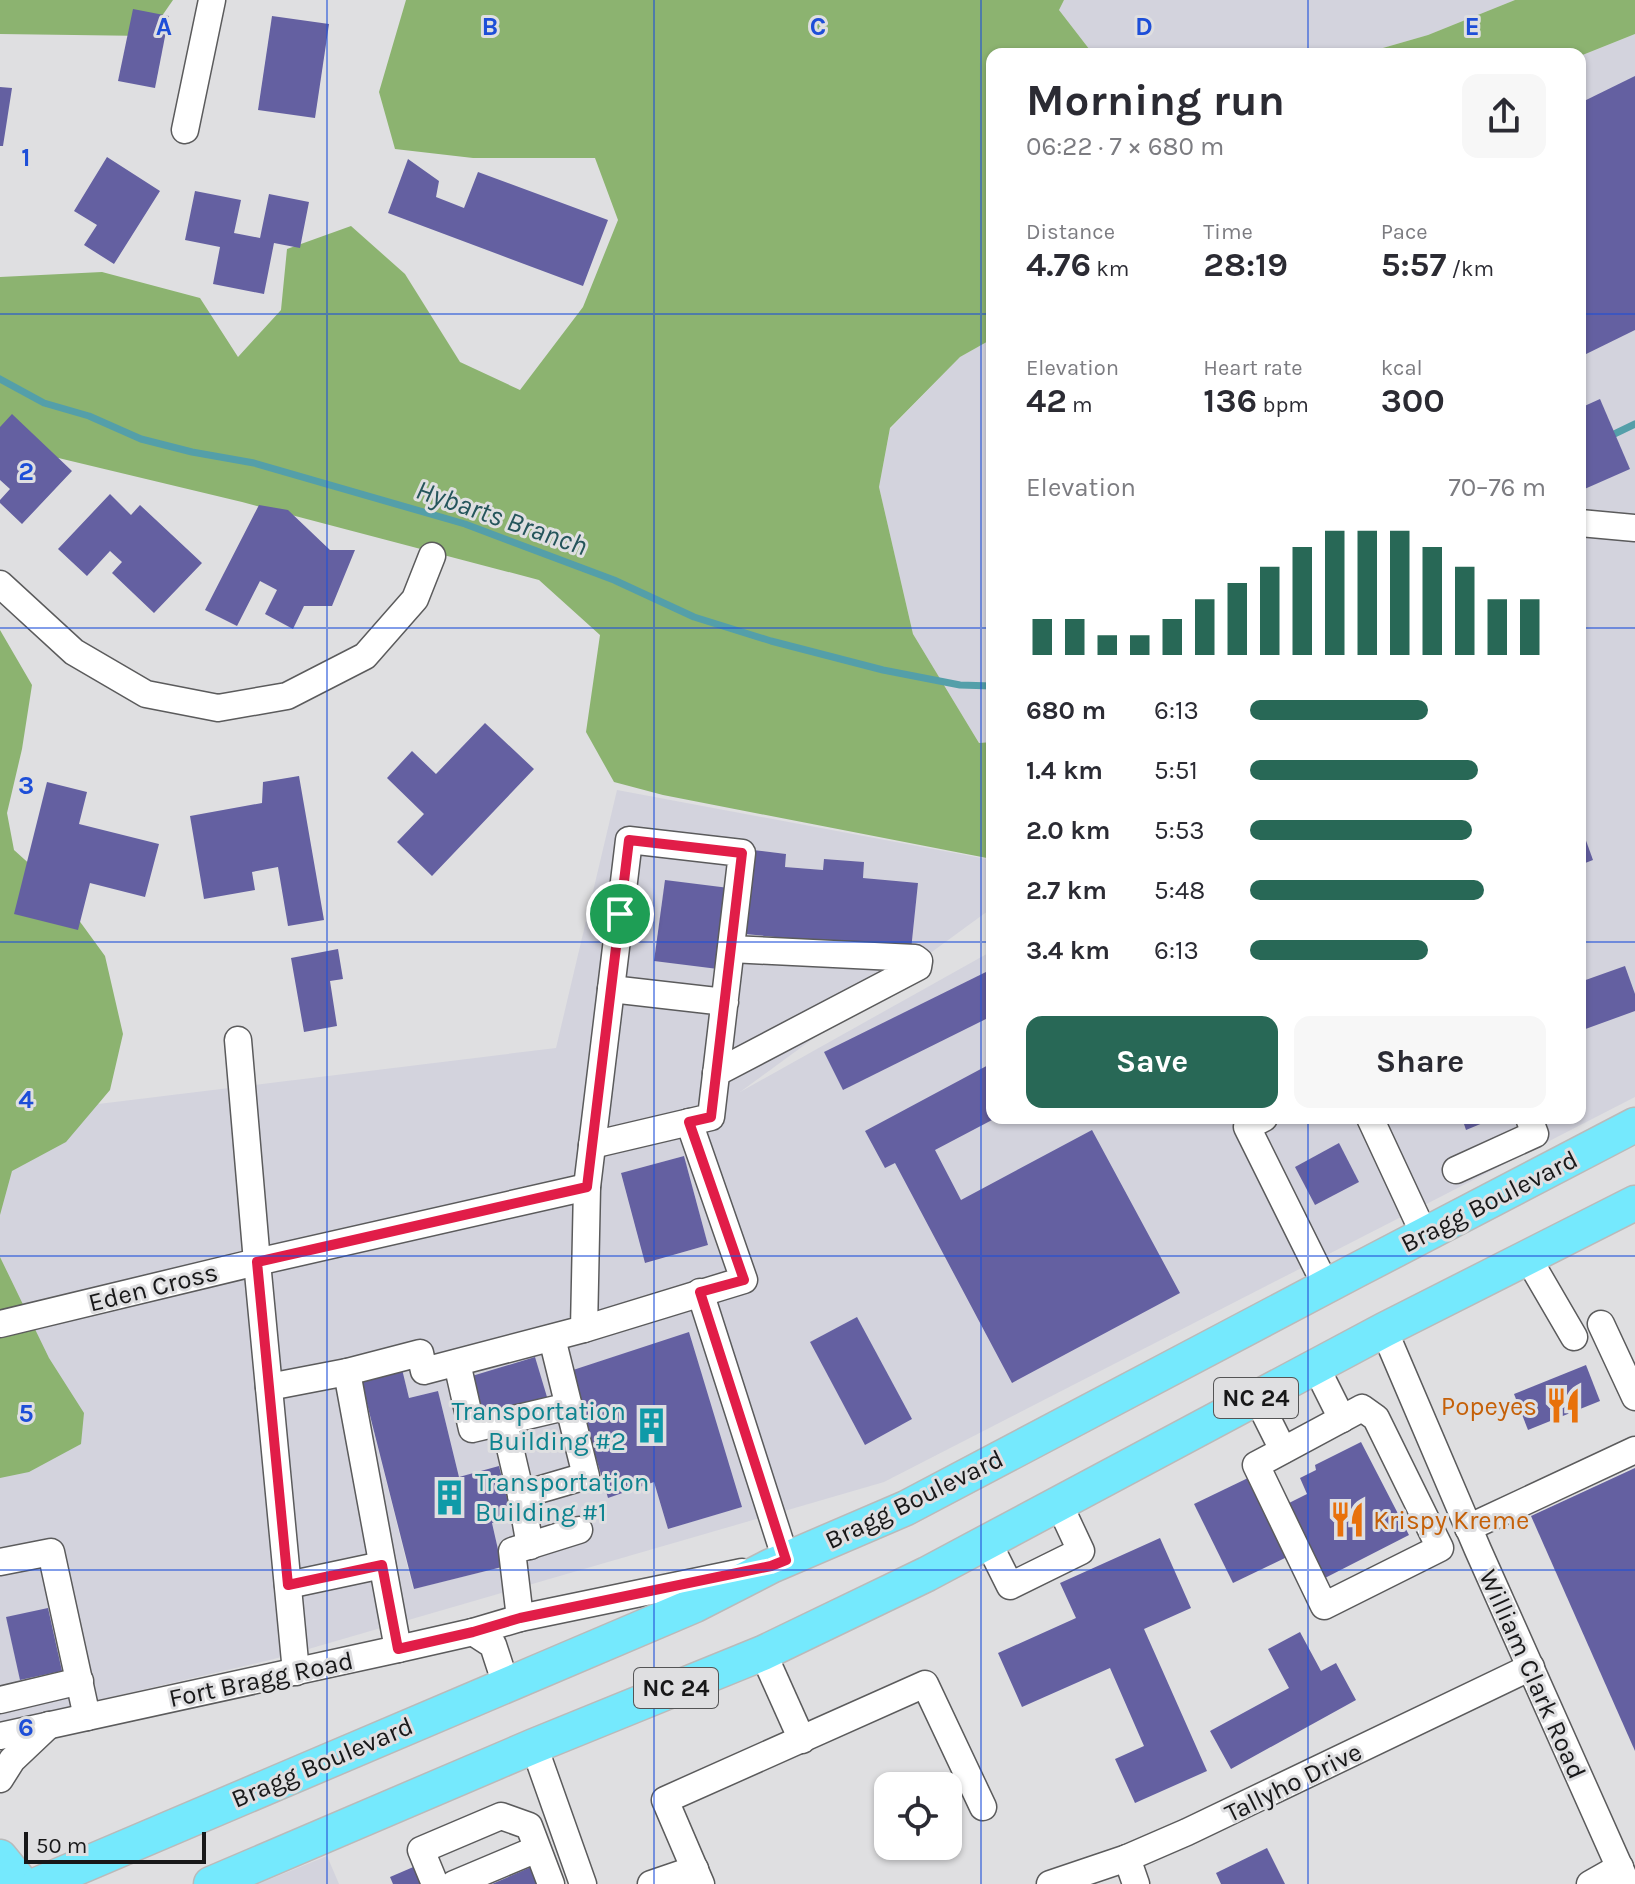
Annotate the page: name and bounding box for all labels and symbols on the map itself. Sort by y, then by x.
text: A [156,11,172,42]
text: B [482,11,498,42]
text: C [810,11,826,42]
text: D [1135,11,1153,42]
text: E [1464,11,1480,42]
text: 1 [21,142,31,173]
text: 2 [18,456,34,487]
water label: Hybarts Branch [412,473,592,562]
text: 3 [18,770,34,801]
pin [586,880,654,948]
text: 4 [18,1084,34,1115]
street label: Bragg Boulevard [1396,1144,1583,1259]
street label: Eden Cross [85,1256,221,1319]
road number: NC 24 [1214,1378,1298,1418]
restaurant icon: Popeyes [1544,1387,1582,1425]
place label: Popeyes [1441,1391,1537,1422]
place label: Transportation Building #2 [452,1396,626,1457]
text: 5 [18,1398,34,1429]
building icon: Transportation Building #2 [633,1407,671,1445]
street label: Bragg Boulevard [820,1443,1008,1556]
place label: Transportation Building #1 [475,1467,650,1528]
building icon: Transportation Building #1 [430,1478,468,1516]
restaurant icon: Krispy Kreme [1328,1501,1366,1539]
place label: Krispy Kreme [1373,1505,1529,1536]
street label: William Clark Road [1472,1565,1593,1784]
street label: Fort Bragg Road [166,1645,356,1714]
road number: NC 24 [634,1668,718,1708]
street label: Bragg Boulevard [227,1710,418,1815]
text: 6 [18,1712,34,1743]
street label: Tallyho Drive [1220,1736,1367,1829]
scale bar [24,1828,206,1864]

